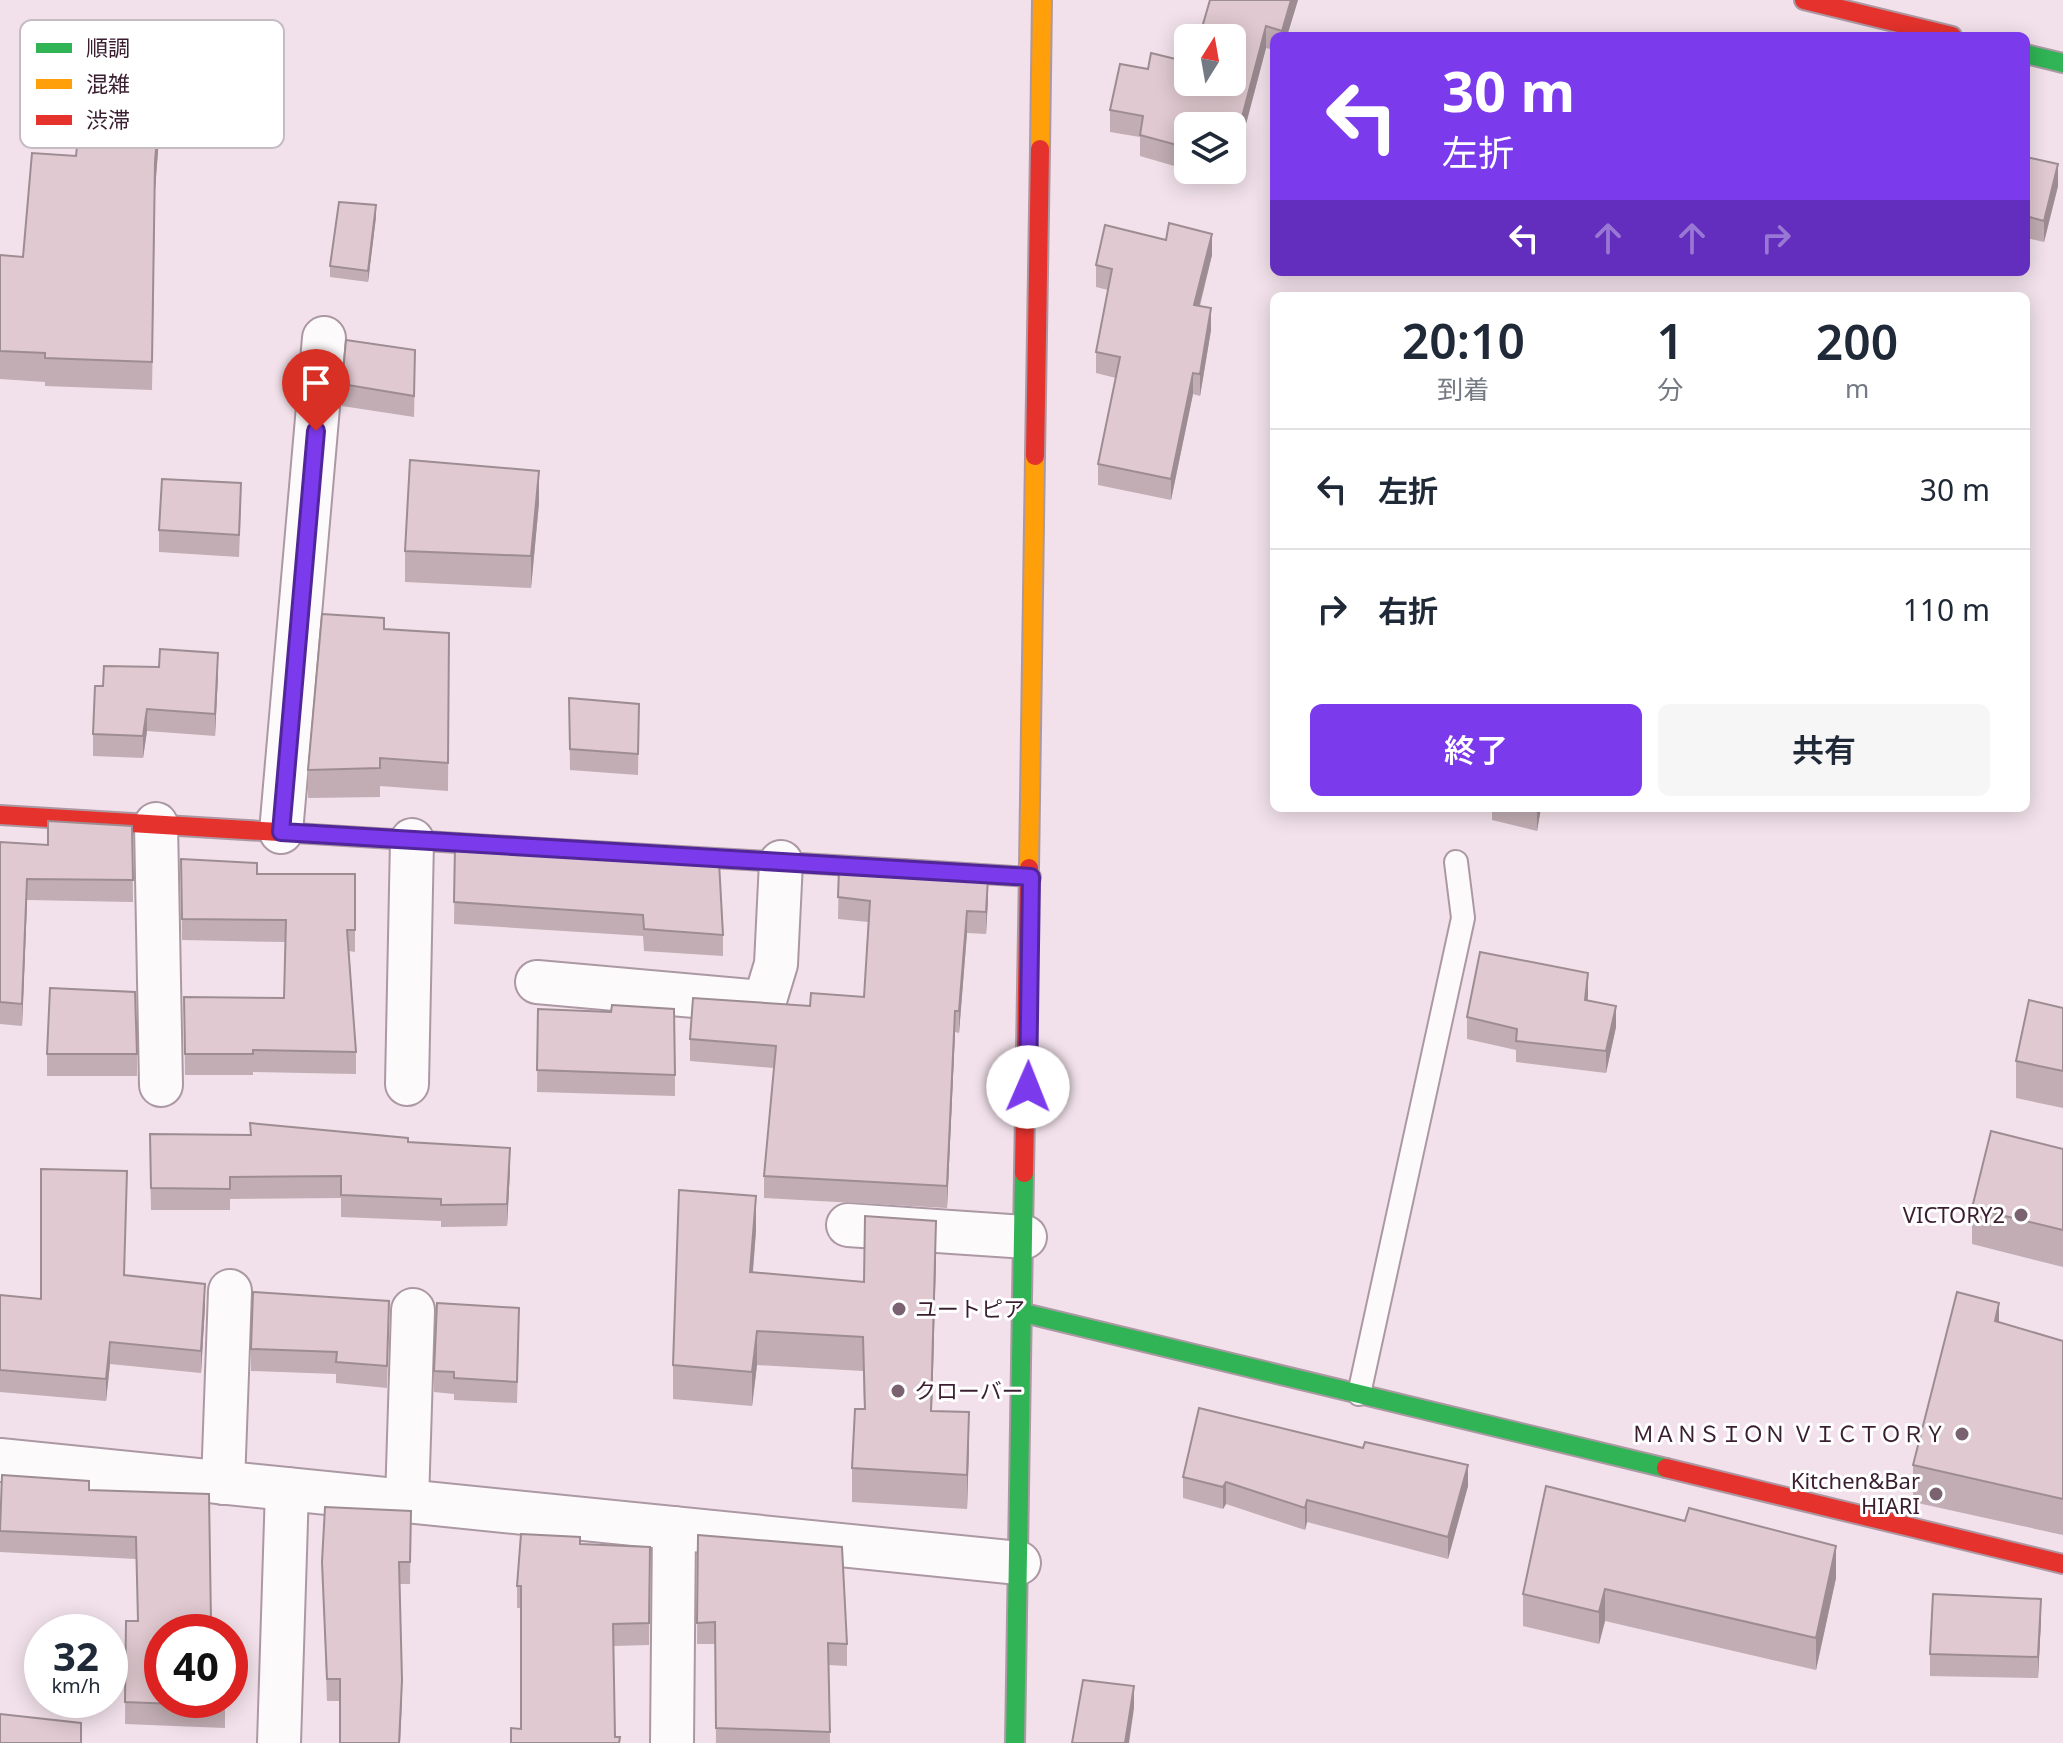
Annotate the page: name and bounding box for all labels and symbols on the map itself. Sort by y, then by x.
legend [20,20,284,148]
north arrow [1174,24,1246,96]
text: 順調 [86,32,130,62]
text: 混雑 [86,68,130,98]
text: 渋滞 [86,104,130,134]
pin [282,349,350,431]
position arrow [986,1045,1070,1129]
place label: VICTORY2 [1903,1199,2005,1229]
marker: VICTORY2 [2012,1206,2030,1224]
place label: ユートピア [915,1293,1025,1323]
marker: ユートピア [890,1300,908,1318]
place label: クローバー [914,1375,1024,1405]
marker: クローバー [889,1382,907,1400]
place label: ＭＡＮＳＩＯＮ ＶＩＣＴＯＲＹ [1632,1418,1946,1448]
marker: ＭＡＮＳＩＯＮ ＶＩＣＴＯＲＹ [1953,1425,1971,1443]
place label: Kitchen&Bar HIARI [1791,1465,1920,1520]
marker: Kitchen&Bar HIARI [1927,1485,1945,1503]
speed limit sign: 40 [144,1614,248,1718]

